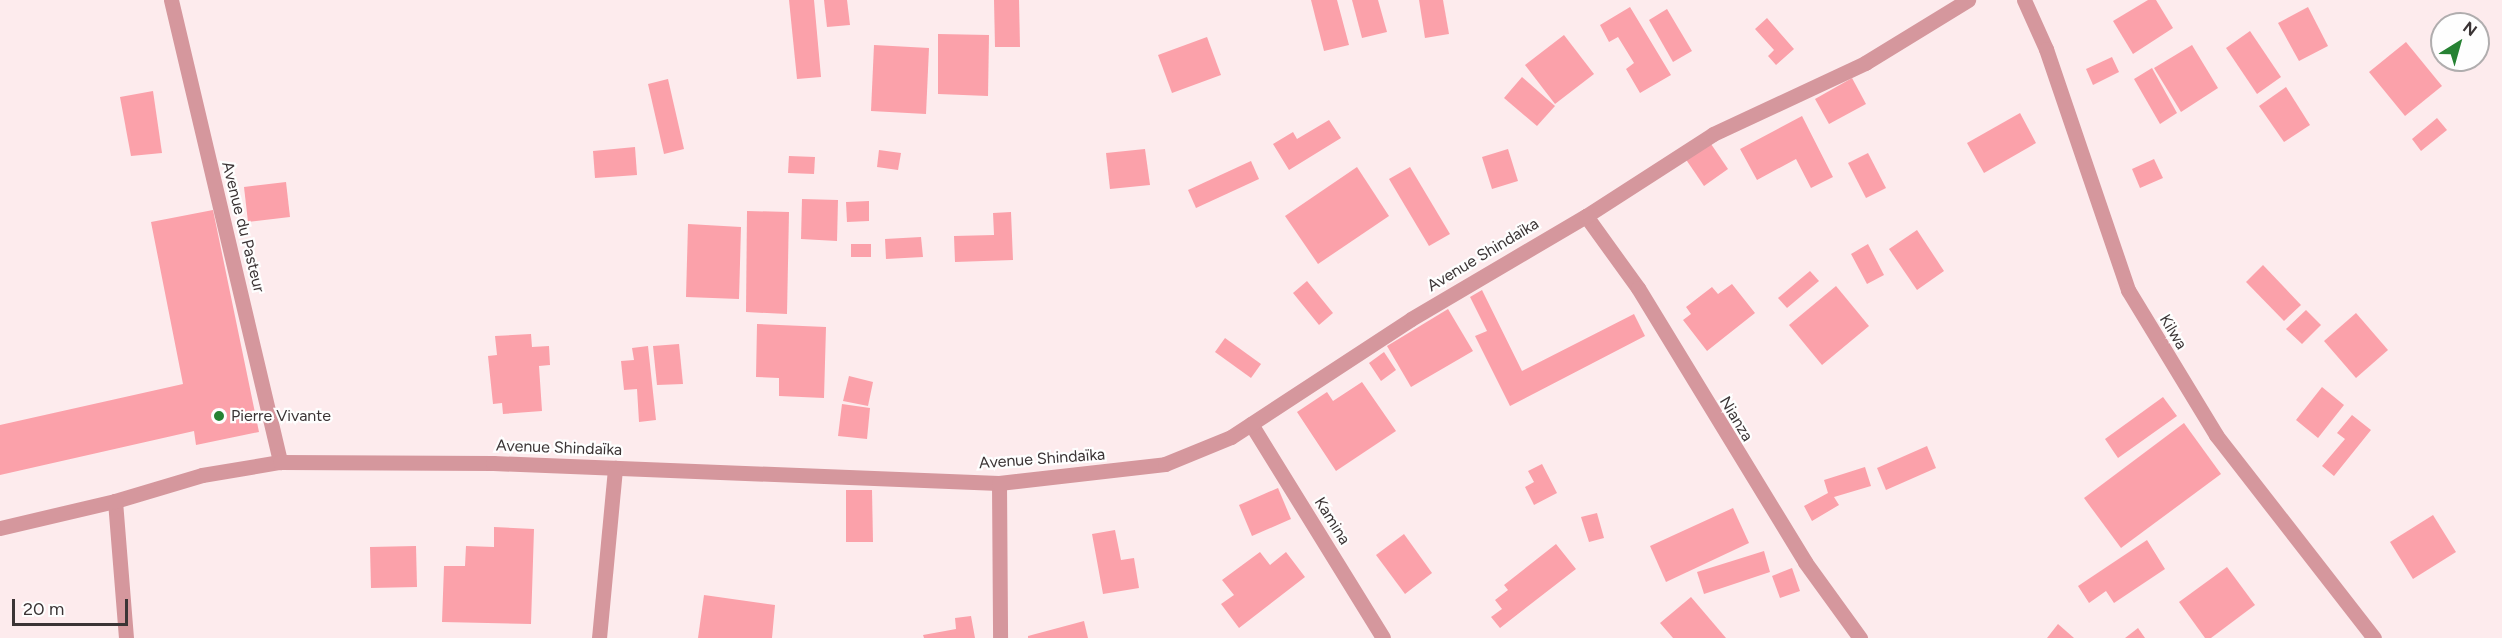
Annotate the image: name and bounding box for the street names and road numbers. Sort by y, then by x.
street label: Avenue du Pasteur [217,160,269,294]
street label: Avenue Shindaïka [1424,214,1542,296]
street label: Kilwa [2155,311,2191,353]
street label: Nianza [1715,393,1757,445]
street label: Avenue Shindaïka [495,436,623,460]
street label: Avenue Shindaïka [978,445,1106,473]
street label: Kamina [1310,494,1354,548]

